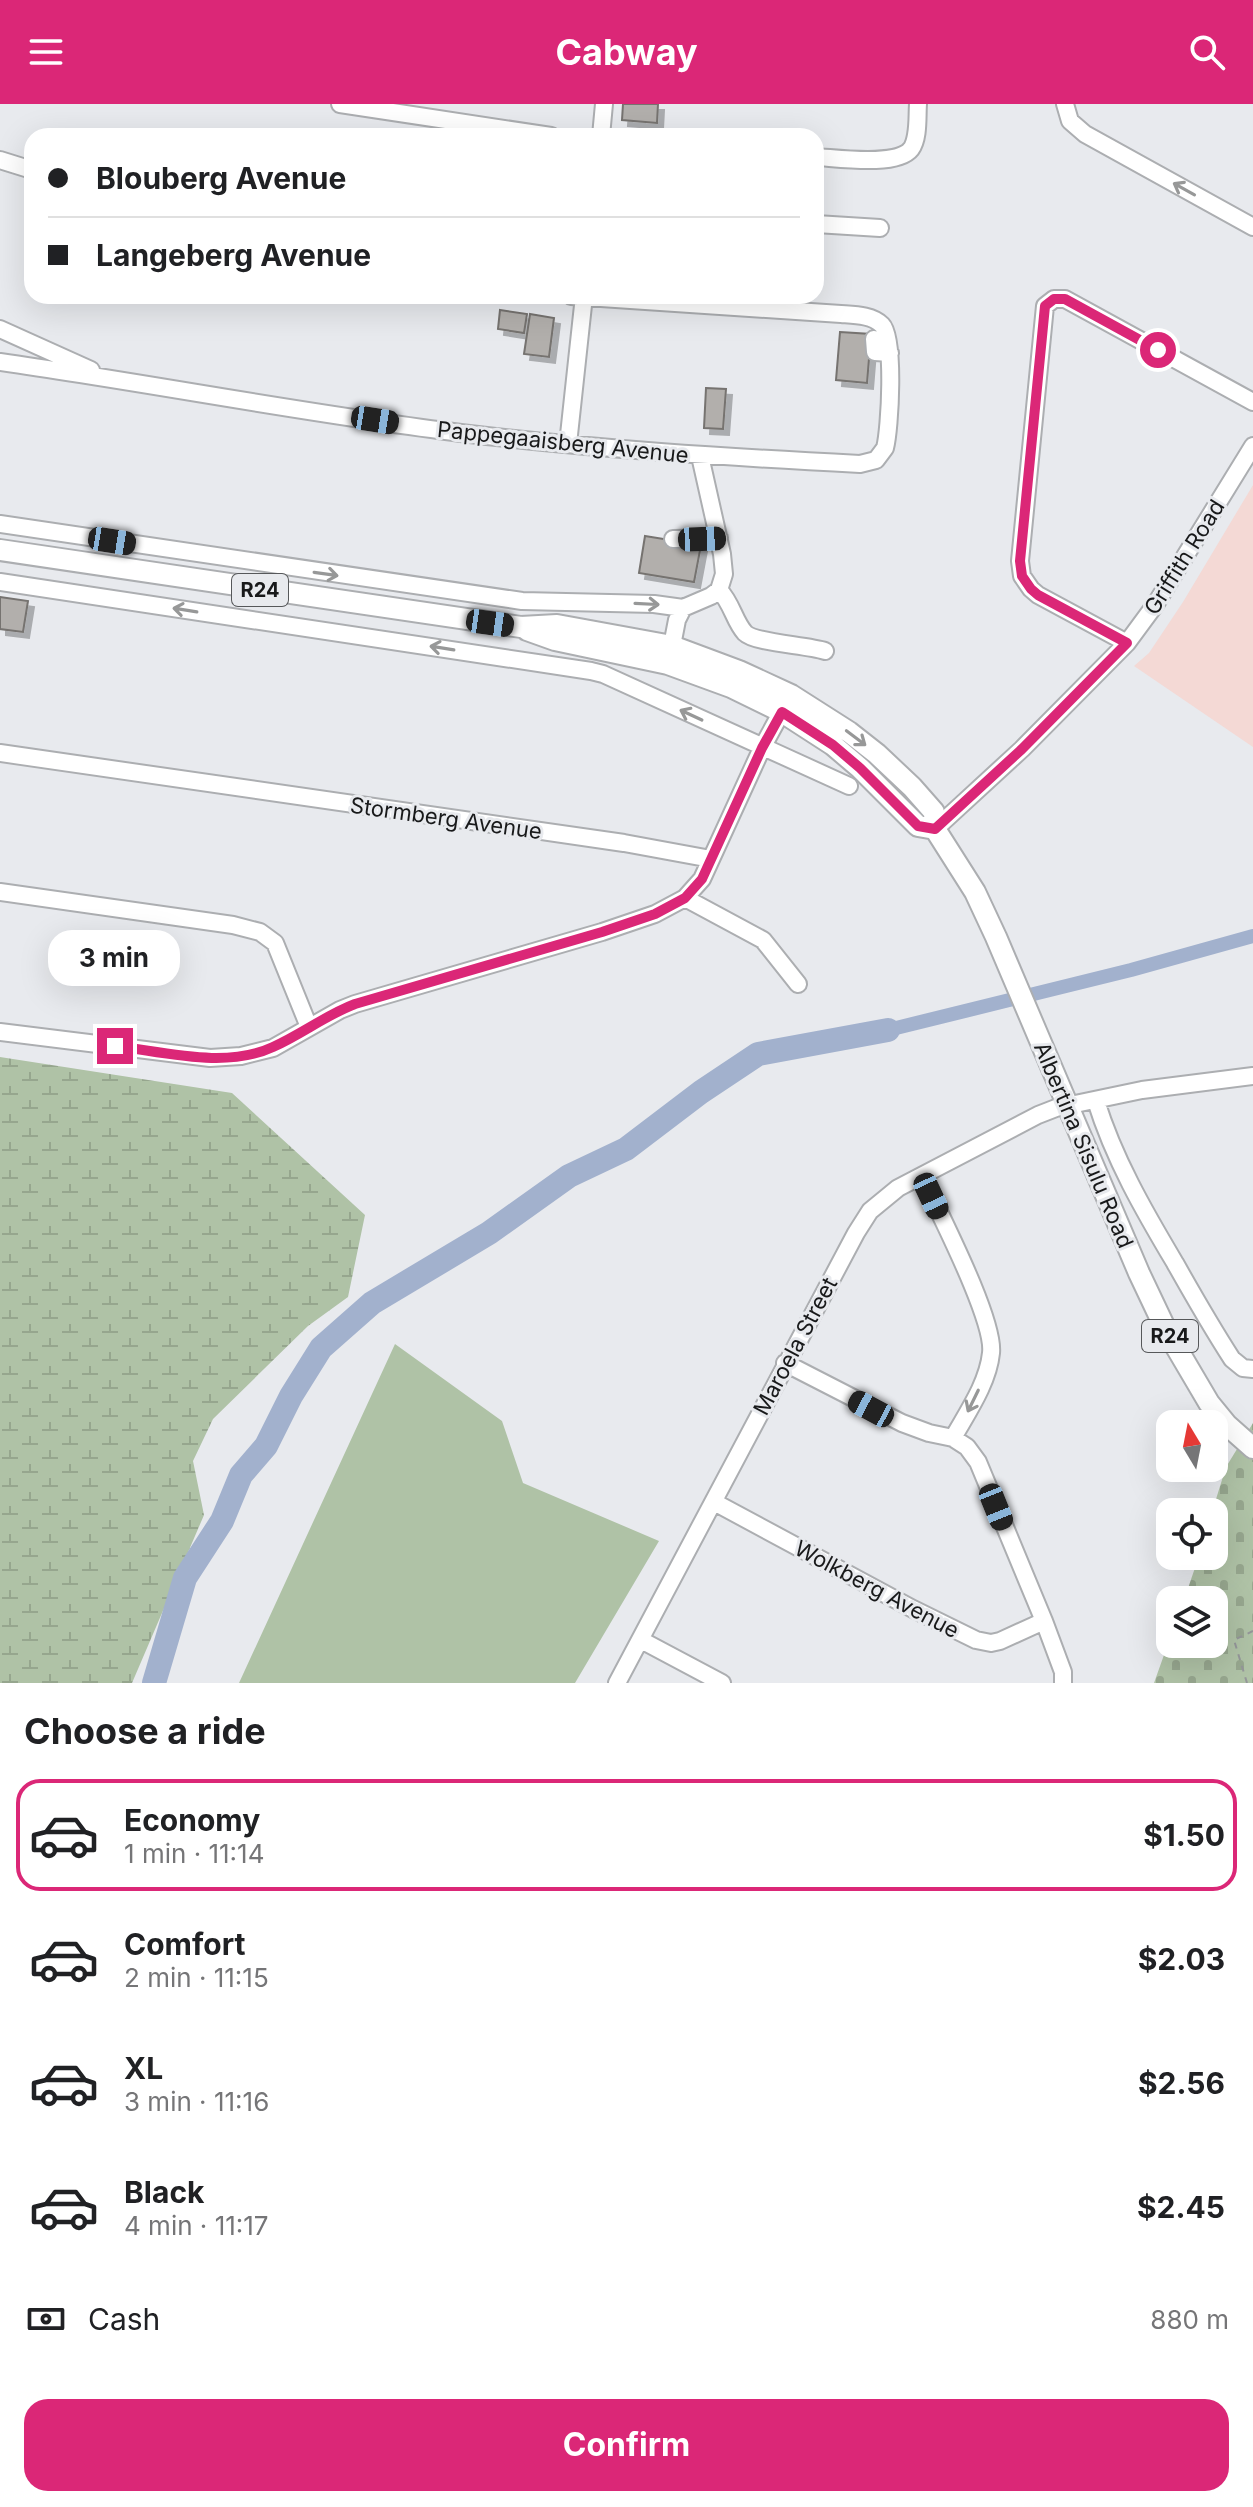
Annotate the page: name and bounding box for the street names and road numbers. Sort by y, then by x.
street label: Pappegaaisberg Avenue [436,416,690,468]
street label: Griffith Road [1138,495,1230,619]
road number: R24 [232,574,288,606]
street label: Stormberg Avenue [348,792,544,844]
street label: Albertina Sisulu Road [1029,1038,1139,1252]
street label: Maroela Street [748,1273,842,1419]
road number: R24 [1142,1320,1198,1352]
street label: Wolkberg Avenue [790,1535,964,1643]

